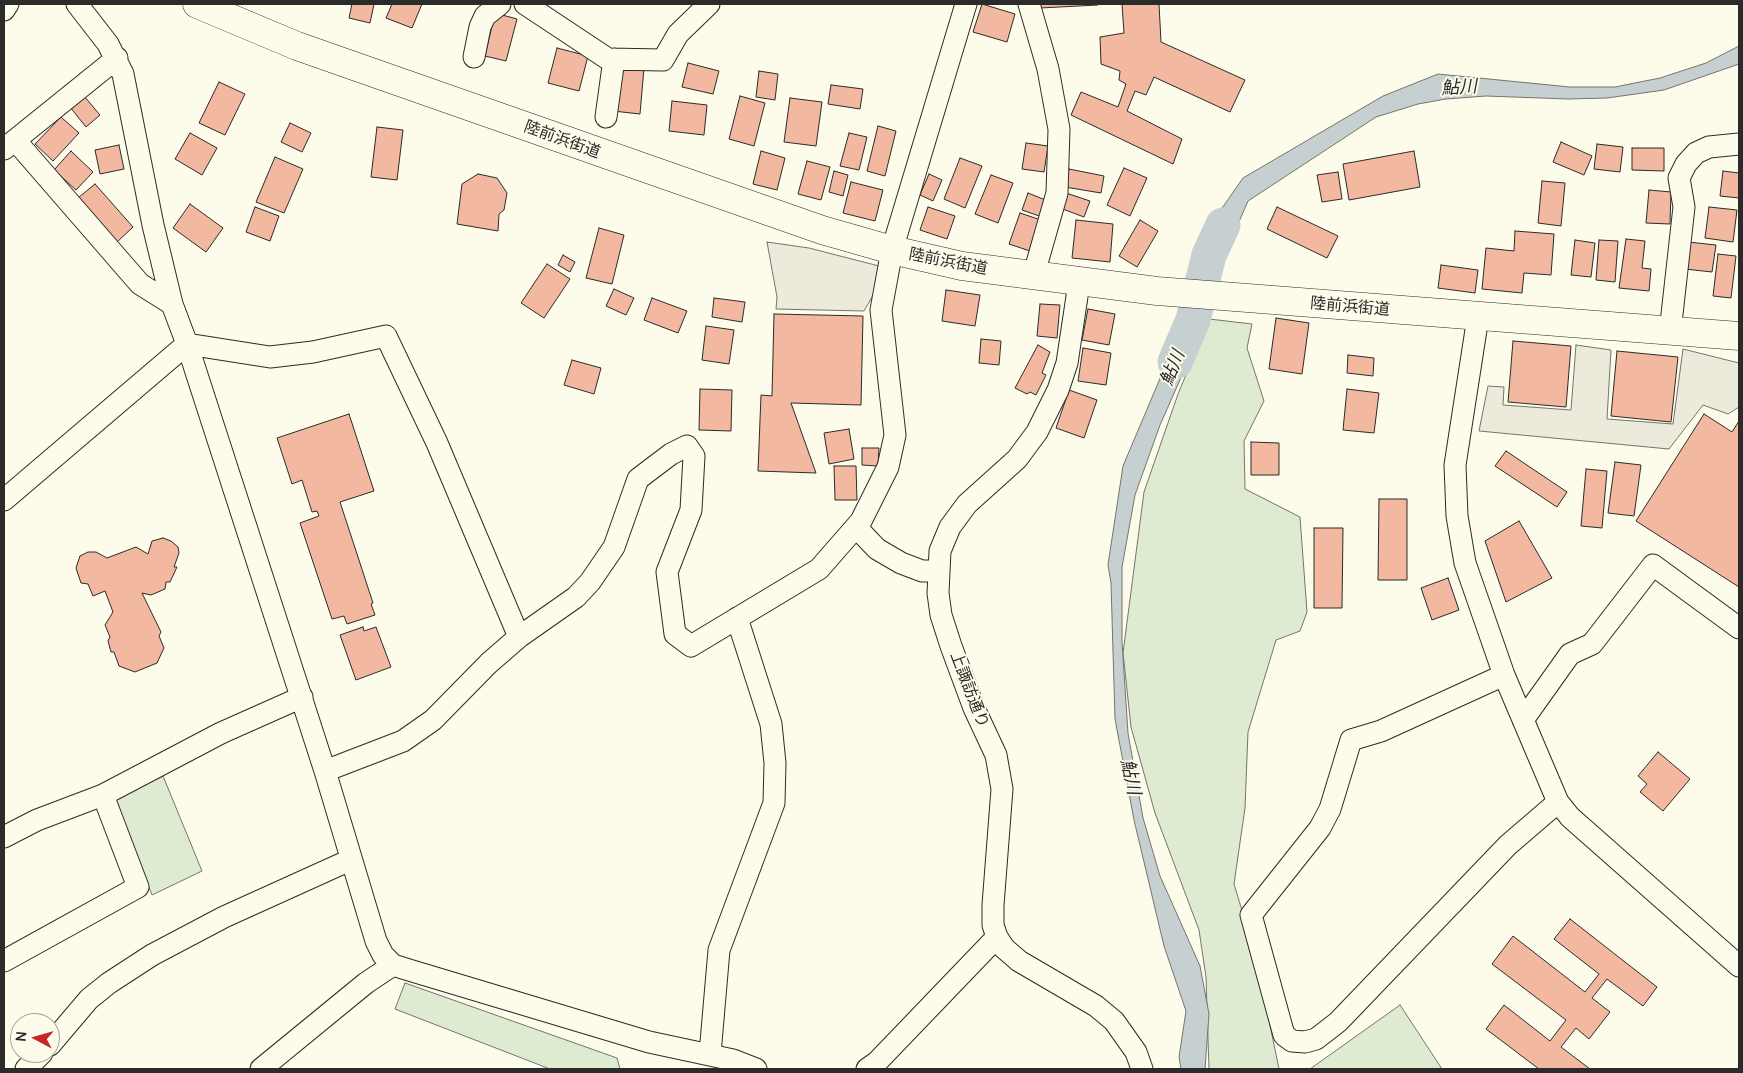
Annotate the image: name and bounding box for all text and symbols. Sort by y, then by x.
water label: 鮎川 [1440,76,1478,100]
street label: 陸前浜街道 [521,117,603,163]
street label: 陸前浜街道 [907,245,989,279]
street label: 陸前浜街道 [1309,294,1391,320]
water label: 鮎川 [1156,347,1190,389]
street label: 上諏訪通り [946,649,992,731]
water label: 鮎川 [1116,757,1144,797]
north arrow [10,1013,60,1063]
text: N [11,1030,31,1042]

